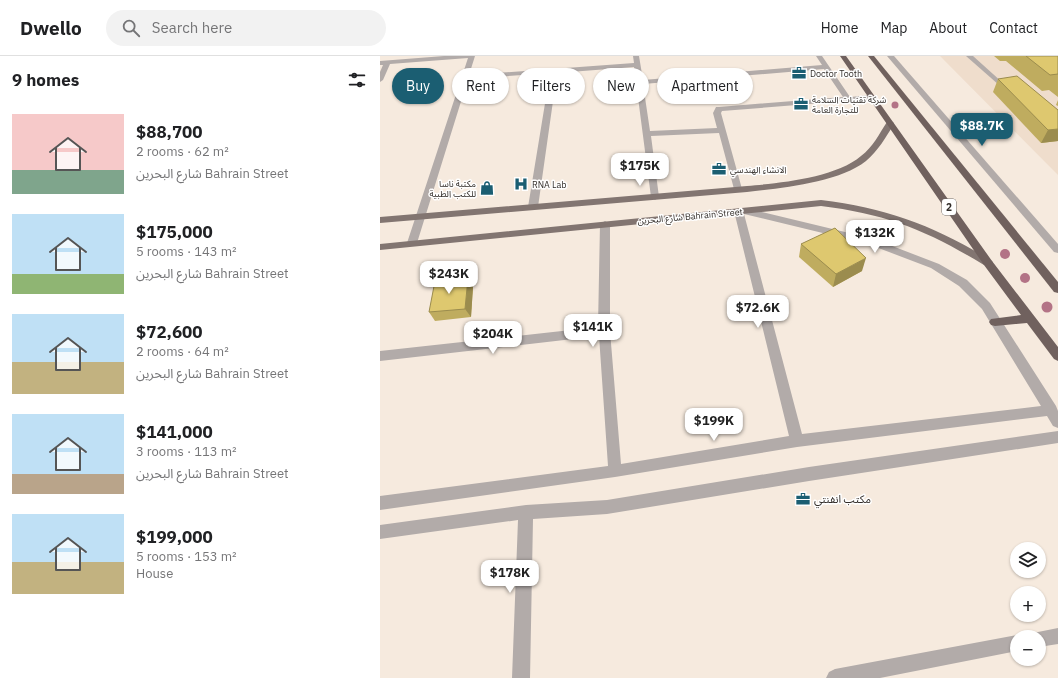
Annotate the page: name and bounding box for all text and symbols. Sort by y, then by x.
search box [106,10,386,46]
text: Dwello [20,16,82,40]
icon: search [120,17,142,39]
text: Search here [152,18,232,37]
text: Home [821,19,858,37]
text: Map [880,19,907,37]
text: About [929,19,967,37]
text: Contact [989,19,1038,37]
office icon: Doctor Tooth [791,65,807,81]
chip: Buy [392,68,444,104]
chip: Rent [452,68,509,104]
chip: Filters [517,68,585,104]
chip: New [593,68,649,104]
chip: Apartment [657,68,753,104]
place label: Doctor Tooth [810,68,862,79]
text: 9 homes [12,69,79,91]
icon: filters [346,69,368,91]
place label: شركة تقنيات السلامة للتجارة العامة [812,94,886,116]
office icon: شركة تقنيات السلامة للتجارة العامة [793,96,809,112]
pin: $88.7K [949,113,1015,147]
text: $88.7K [960,117,1004,134]
text: $88,700 [136,121,203,143]
icon: home [44,130,92,178]
text: 2 rooms · 62 m² [136,143,229,160]
pin: $175K [612,153,668,187]
text: $175K [620,157,660,174]
office icon: الانشاء الهندسي [711,161,727,177]
place label: الانشاء الهندسي [730,164,787,177]
text: شارع البحرين Bahrain Street [136,165,289,182]
hospital icon: RNA Lab [513,176,529,192]
place label: مكتبة ناسا للكتب الطبية [429,178,476,199]
place label: RNA Lab [532,179,567,190]
shop icon: مكتبة ناسا للكتب الطبية [479,180,495,196]
road number: 2 [942,199,956,215]
street label: شارع البحرين Bahrain Street [637,206,743,228]
pin: $132K [847,220,903,254]
text: $175,000 [136,221,213,243]
text: $132K [855,224,895,241]
icon: home [44,230,92,278]
text: 5 rooms · 143 m² [136,243,237,260]
pin: $243K [421,261,477,295]
text: شارع البحرين Bahrain Street [136,265,289,282]
text: $243K [429,265,469,282]
pin: $72.6K [725,295,791,329]
text: $72.6K [736,299,780,316]
pin: $141K [565,314,621,348]
text: $141K [573,318,613,335]
text: $72,600 [136,321,203,343]
pin: $204K [465,321,521,355]
text: $204K [473,325,513,342]
icon: home [44,330,92,378]
text: 2 rooms · 64 m² [136,343,229,360]
text: شارع البحرين Bahrain Street [136,365,289,382]
pin: $199K [686,408,742,442]
text: $199K [694,412,734,429]
text: $141,000 [136,421,213,443]
icon: home [44,430,92,478]
text: 3 rooms · 113 m² [136,443,237,460]
text: شارع البحرين Bahrain Street [136,465,289,482]
office icon: مكتب انفنتي [795,491,811,507]
place label: مكتب انفنتي [814,492,871,509]
text: $199,000 [136,526,213,548]
icon: home [44,530,92,578]
map controls [1010,542,1046,666]
button: layers [1010,542,1046,578]
text: 5 rooms · 153 m² [136,548,237,565]
pin: $178K [482,560,538,594]
text: $178K [490,564,530,581]
text: House [136,565,173,582]
button: + [1010,586,1046,622]
button: − [1010,630,1046,666]

